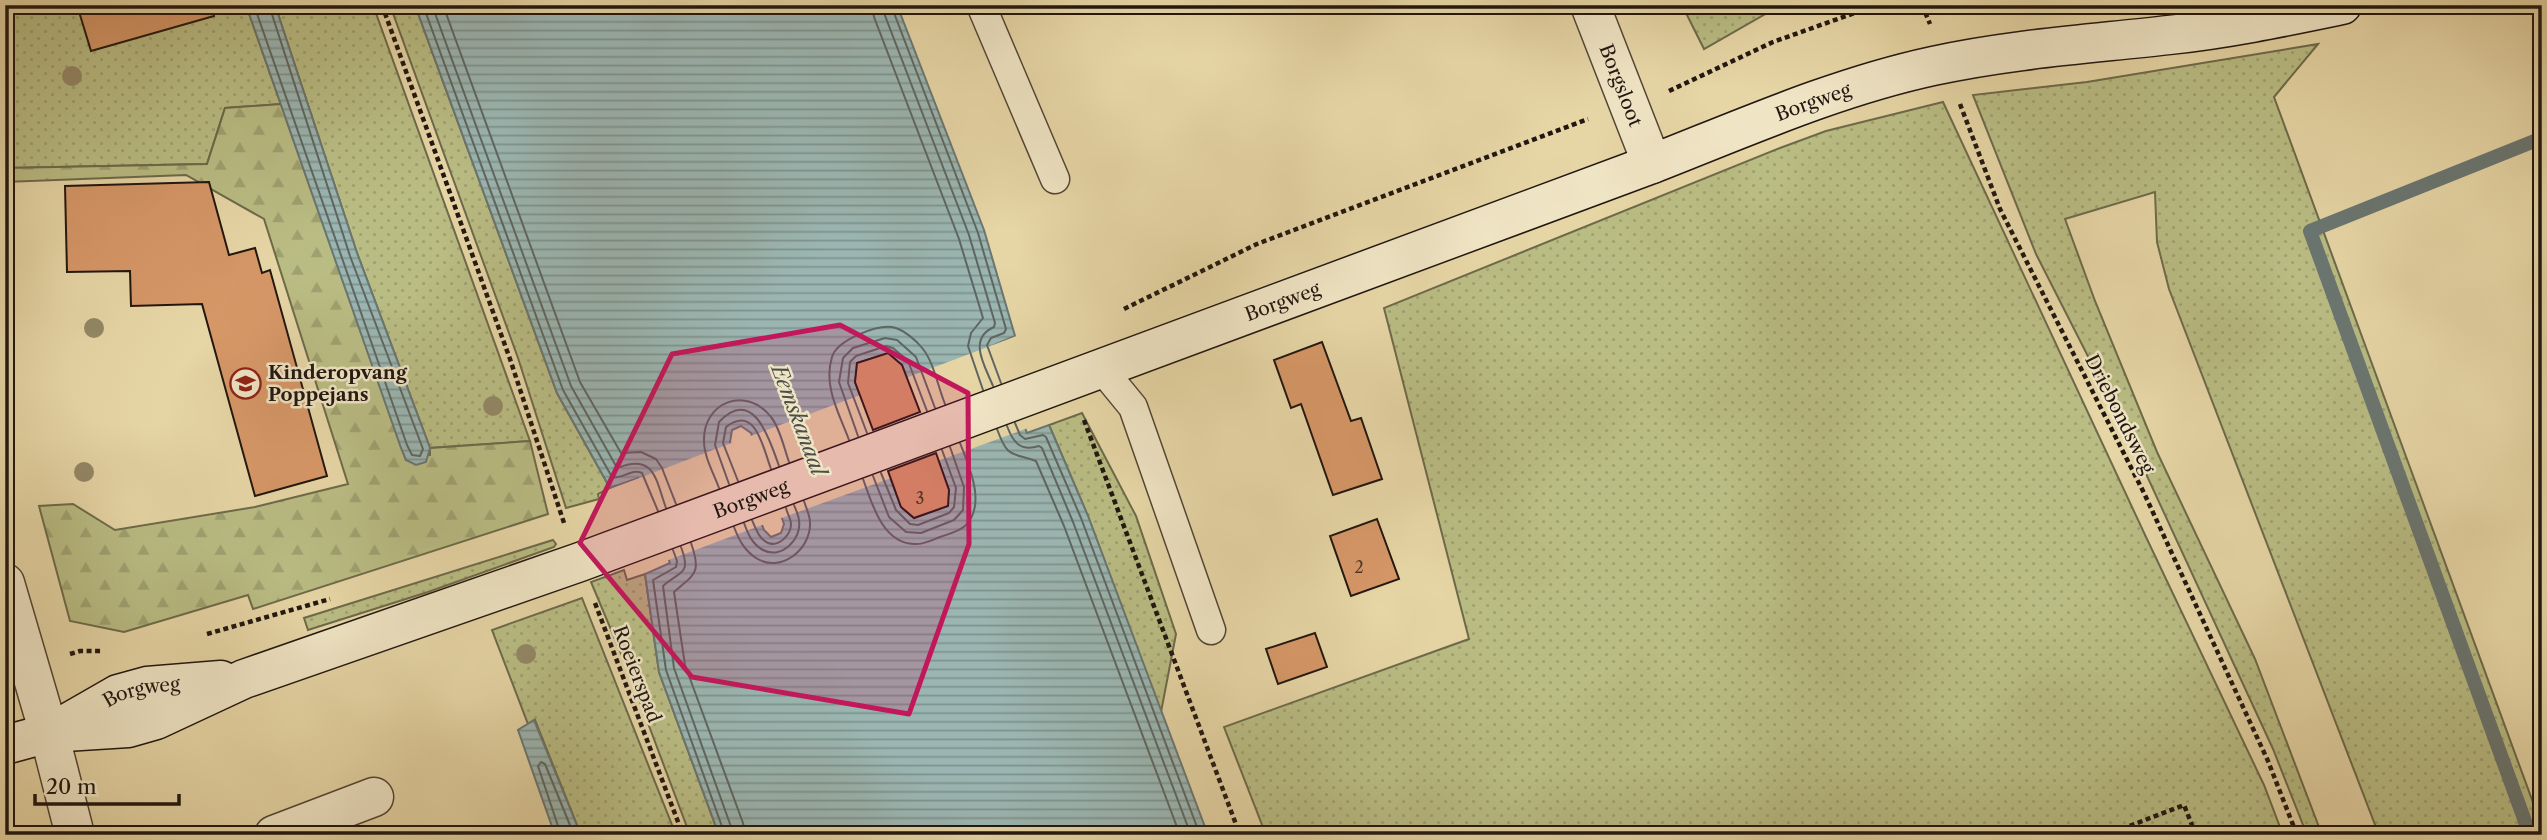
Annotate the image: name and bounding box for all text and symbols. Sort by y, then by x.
street label: Borgsloot [1595,40,1648,130]
street label: Borgweg [1772,77,1855,126]
street label: Borgweg [1241,276,1324,326]
street label: Driebondsweg [2080,351,2160,478]
water label: Eemskanaal [766,359,832,481]
place label: Kinderopvang Poppejans [268,361,408,406]
school or university icon: Kinderopvang Poppejans [228,366,262,400]
street label: Borgweg [710,474,793,523]
house number: 3 [916,488,924,508]
house number: 2 [1354,557,1364,577]
street label: Roeierspad [608,622,666,726]
street label: Borgweg [99,672,182,712]
scale bar [35,763,178,807]
text: 20 m [46,774,97,799]

